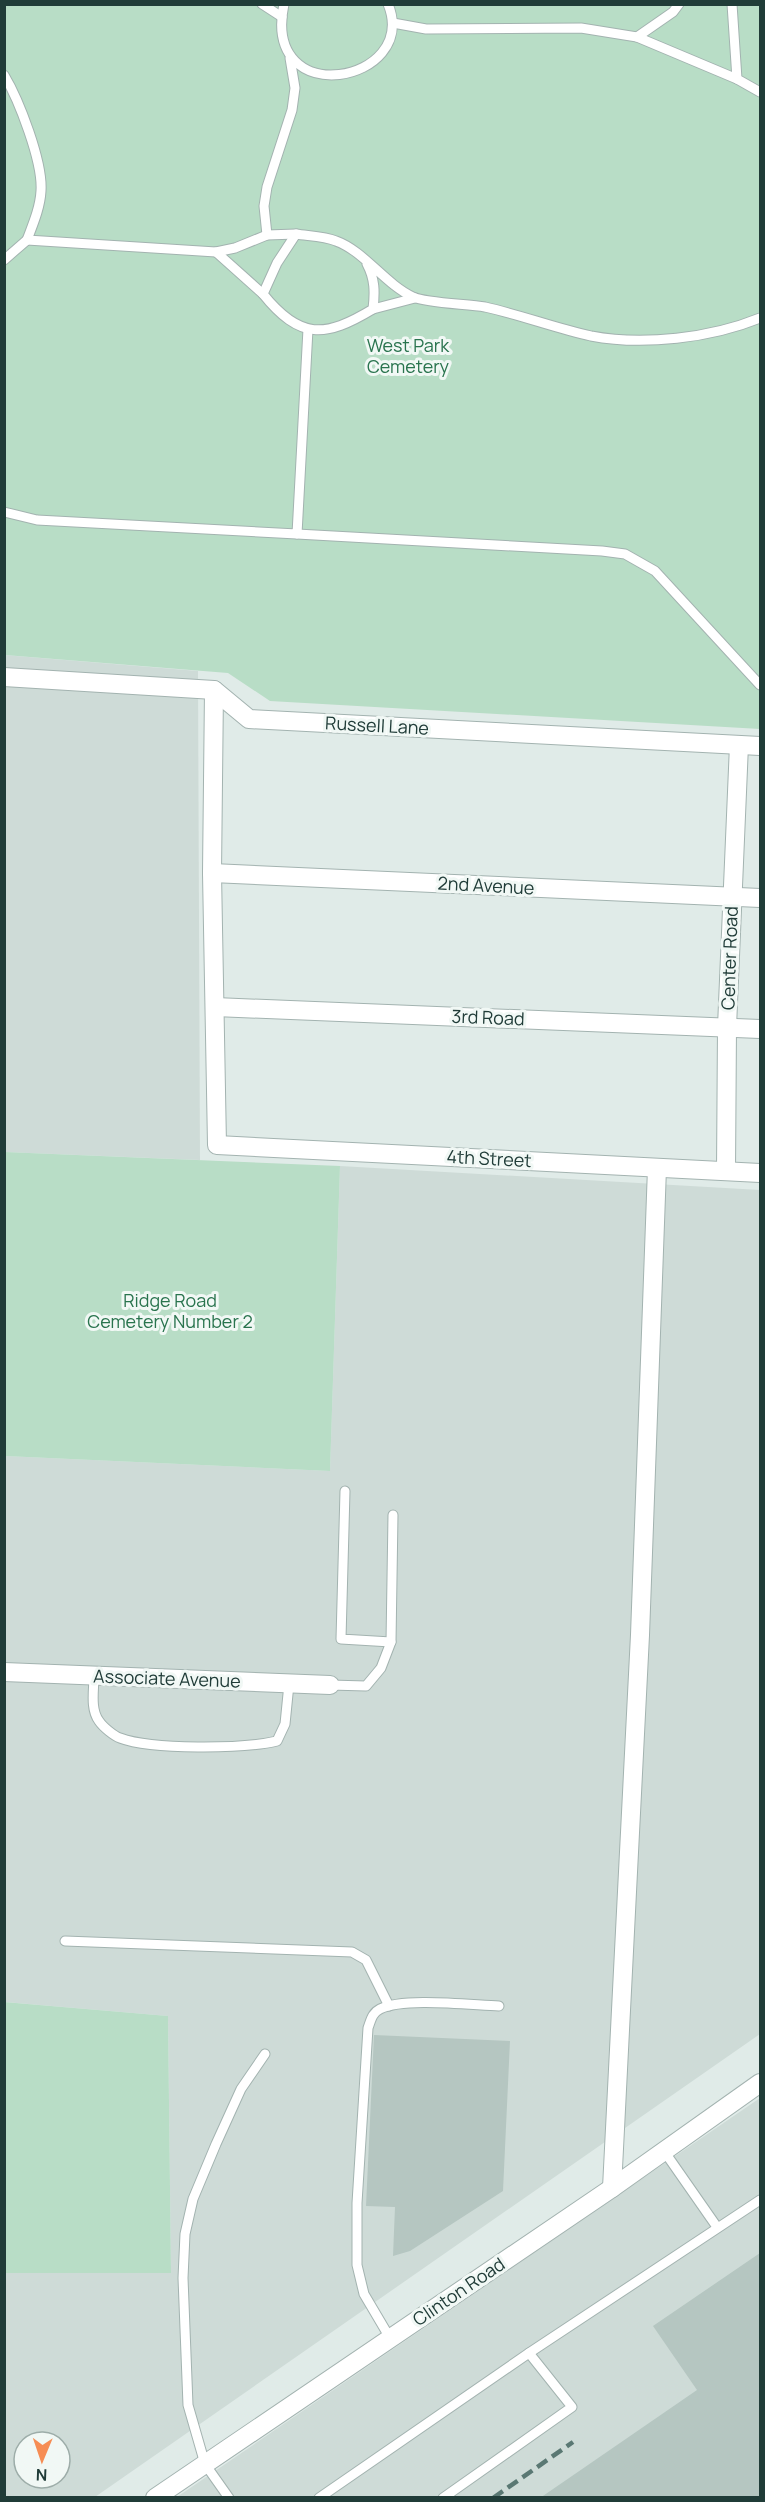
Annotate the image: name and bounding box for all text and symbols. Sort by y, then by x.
park label: West Park Cemetery [367,333,450,378]
street label: Russell Lane [325,710,430,740]
street label: 2nd Avenue [437,870,535,900]
street label: Center Road [715,906,743,1010]
street label: 3rd Road [451,1004,525,1030]
street label: 4th Street [446,1144,532,1172]
park label: Ridge Road Cemetery Number 2 [87,1288,253,1333]
street label: Associate Avenue [93,1663,241,1693]
street label: Clinton Road [408,2251,509,2331]
north arrow [12,2430,72,2490]
text: N [35,2464,48,2486]

